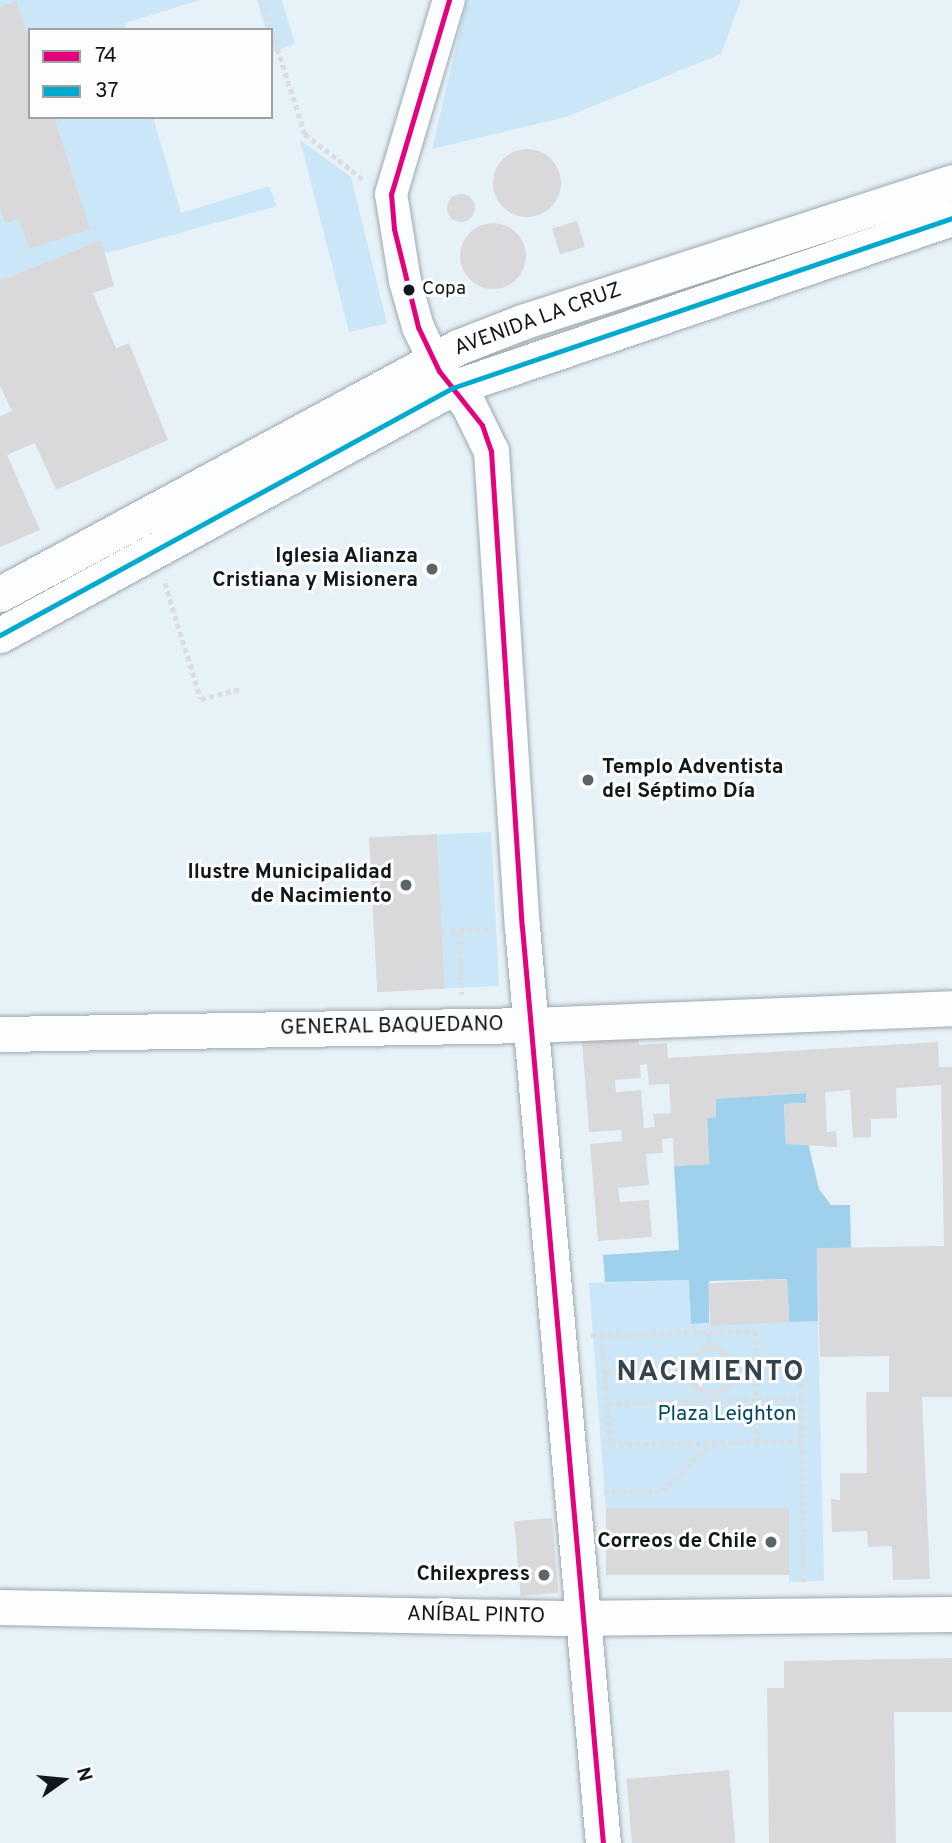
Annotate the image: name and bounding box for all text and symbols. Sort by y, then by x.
legend [28,28,273,119]
text: 74 [95,43,117,70]
text: 37 [95,78,118,105]
street label: AVENIDA LA CRUZ [450,278,626,362]
place label: Copa [422,279,466,301]
marker: Copa [402,283,416,297]
place label: Iglesia Alianza Cristiana y Misionera [212,544,418,594]
marker: Iglesia Alianza Cristiana y Misionera [424,561,440,577]
place label: Templo Adventista del Séptimo Día [602,755,784,805]
marker: Templo Adventista del Séptimo Día [580,772,596,788]
place label: Ilustre Municipalidad de Nacimiento [188,860,392,910]
marker: Ilustre Municipalidad de Nacimiento [398,877,414,893]
street label: GENERAL BAQUEDANO [280,1012,504,1042]
district label: NACIMIENTO [618,1356,804,1390]
park label: Plaza Leighton [657,1402,797,1428]
place label: Correos de Chile [597,1529,757,1555]
marker: Correos de Chile [763,1534,779,1550]
place label: Chilexpress [416,1562,530,1588]
marker: Chilexpress [536,1567,552,1583]
street label: ANÍBAL PINTO [406,1602,546,1630]
north arrow [28,1745,98,1815]
text: N [70,1765,97,1784]

